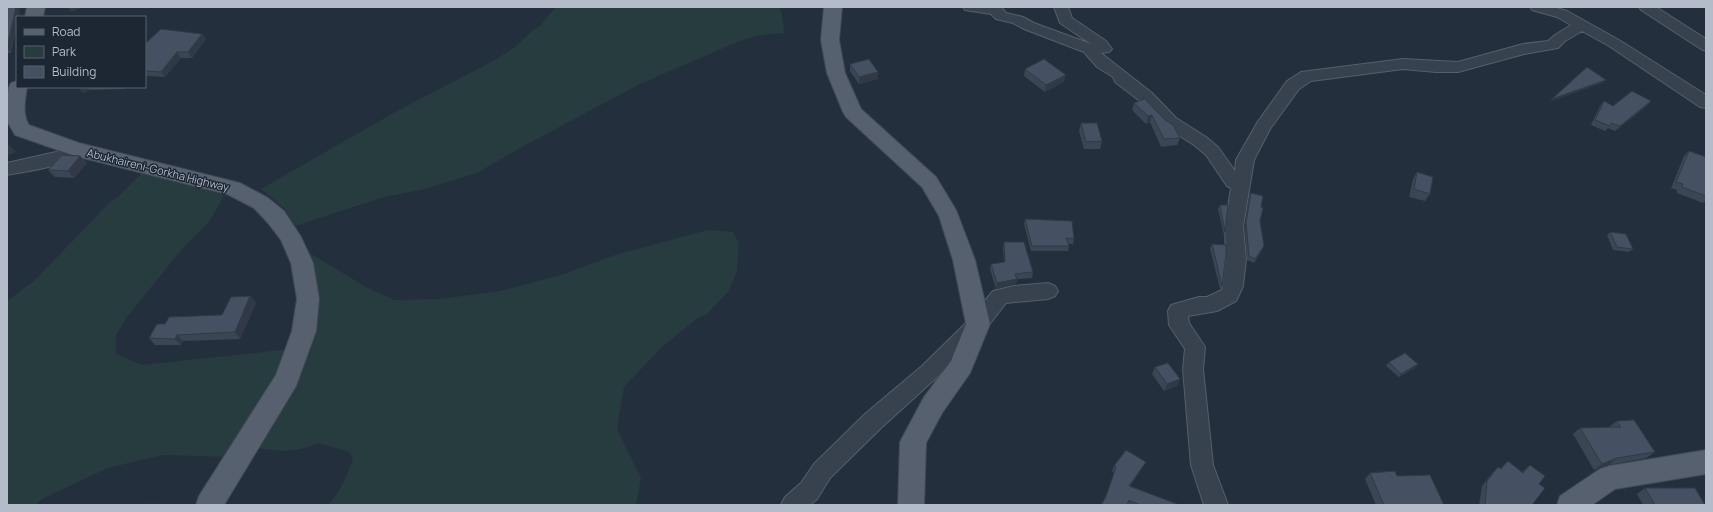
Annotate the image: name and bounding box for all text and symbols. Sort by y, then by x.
legend [16,16,146,88]
text: Road [52,23,80,40]
text: Park [52,43,77,60]
text: Building [52,63,96,80]
street label: Abukhaireni-Gorkha Highway [86,145,231,194]

